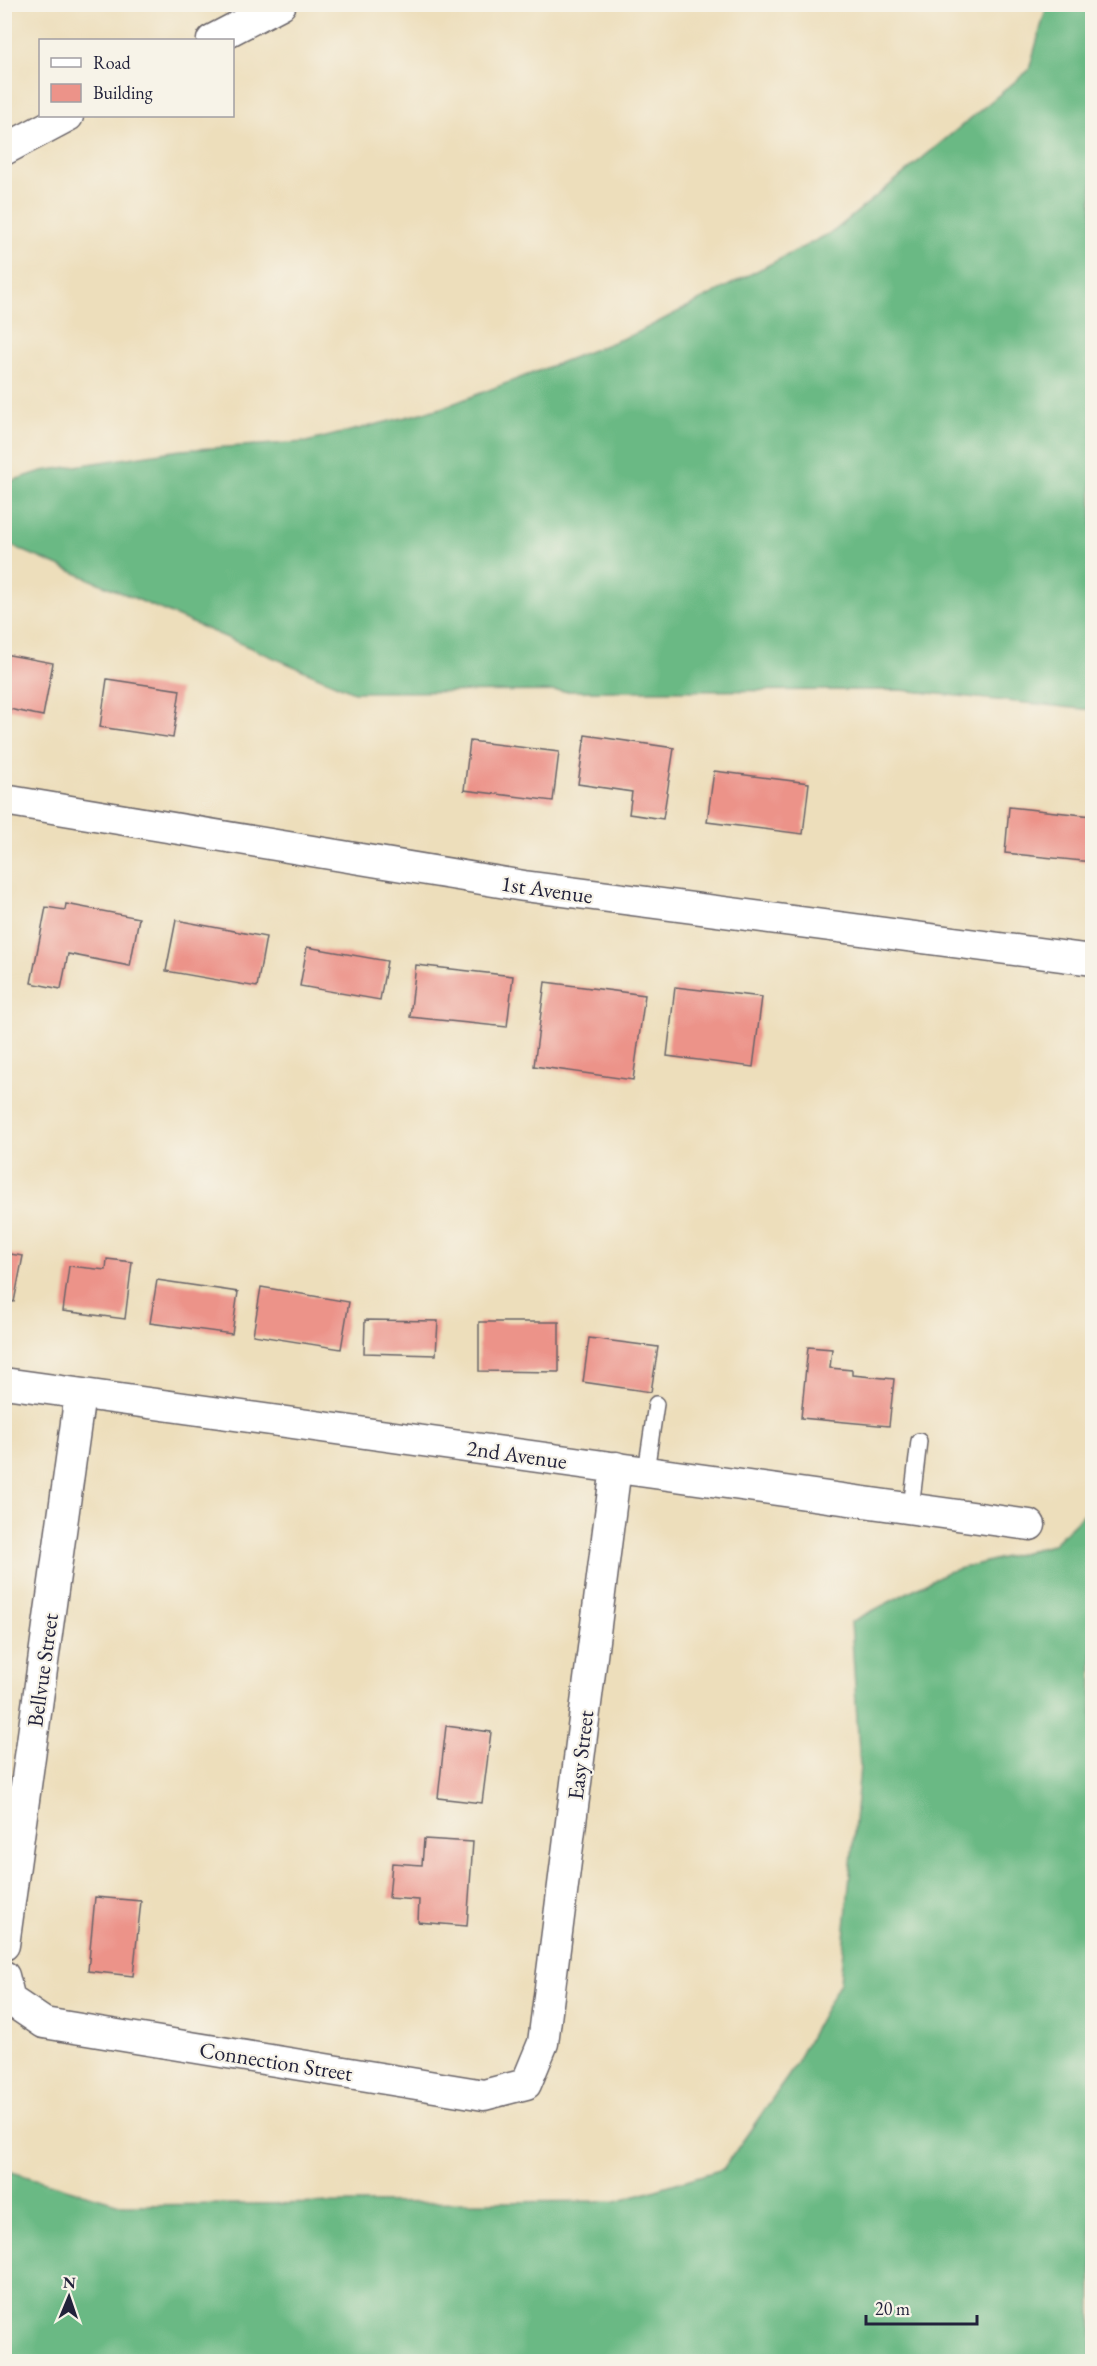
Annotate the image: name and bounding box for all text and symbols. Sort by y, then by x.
legend [39,39,234,117]
text: Road [93,51,132,74]
text: Building [93,81,153,104]
street label: 1st Avenue [499,869,595,910]
street label: 2nd Avenue [465,1433,569,1476]
street label: Bellvue Street [20,1611,65,1729]
street label: Easy Street [561,1709,600,1801]
street label: Connection Street [197,2035,355,2088]
north arrow [39,2267,99,2327]
text: N [63,2272,76,2293]
scale bar [866,2288,977,2326]
text: 20 m [875,2297,910,2320]

